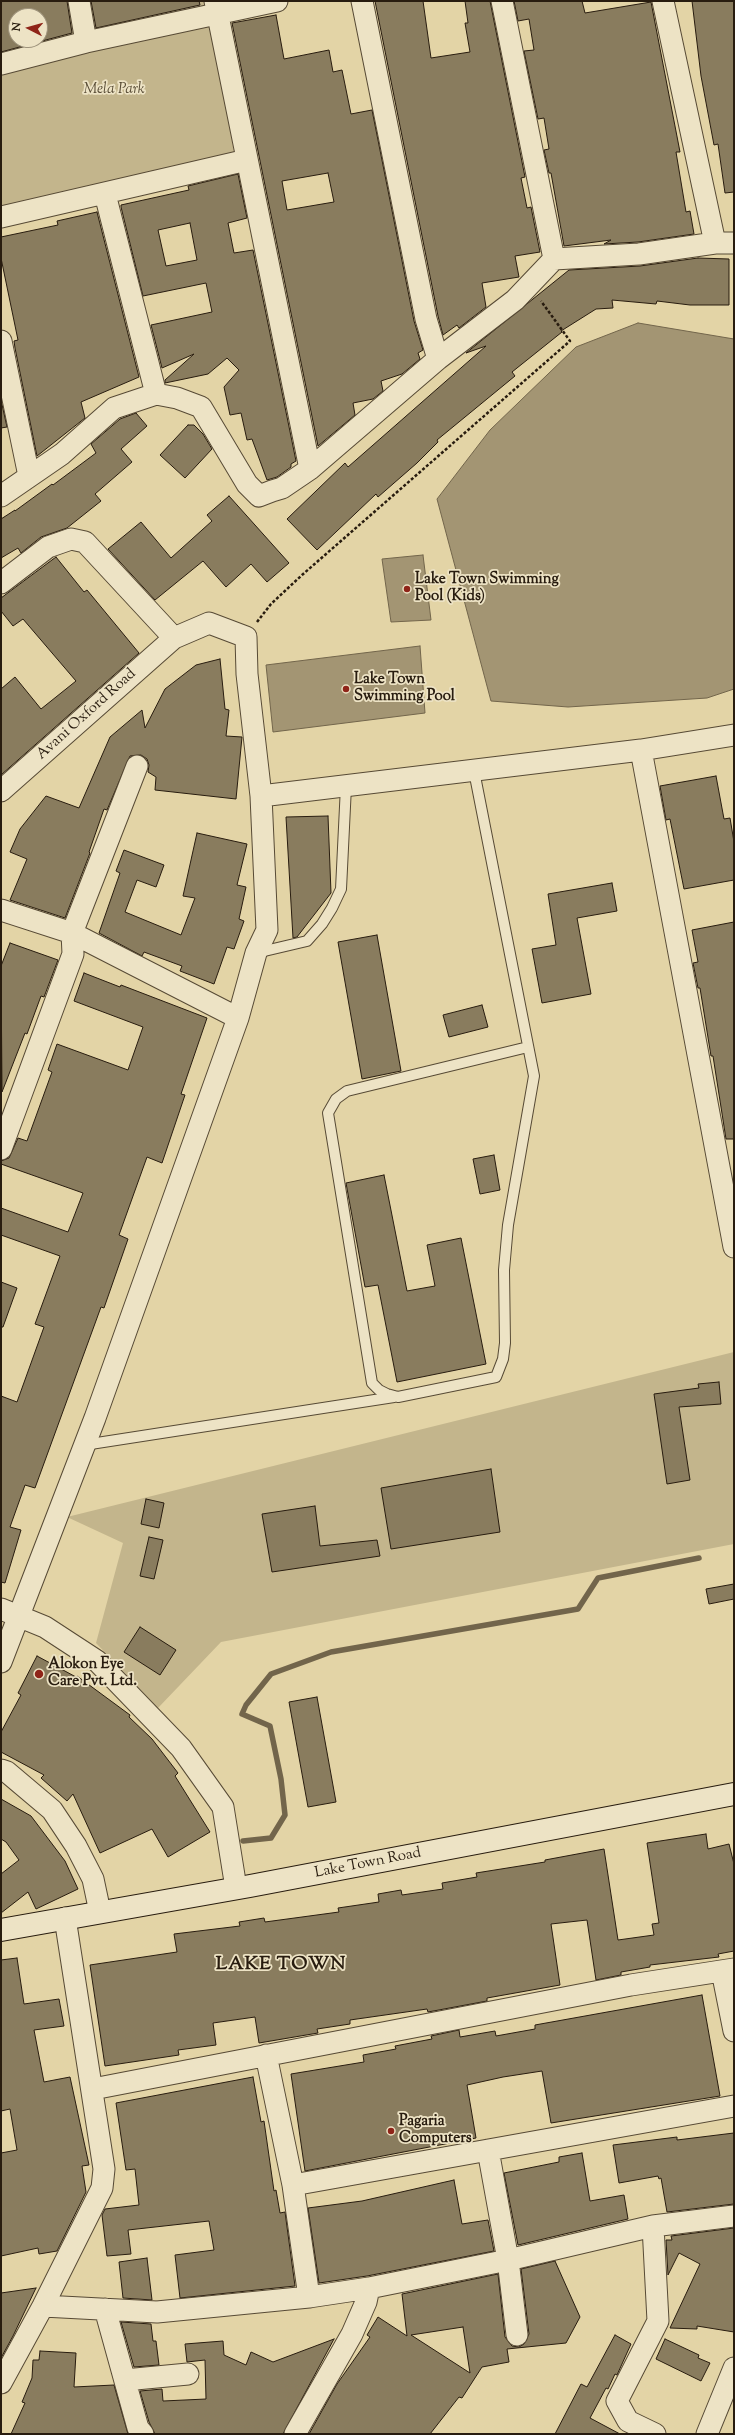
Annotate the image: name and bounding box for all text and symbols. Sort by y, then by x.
north arrow [8,8,48,48]
text: N [9,22,25,32]
park label: Mela Park [83,81,145,99]
place label: Lake Town Swimming Pool (Kids) [415,571,559,606]
marker: Lake Town Swimming Pool (Kids) [402,584,412,594]
street label: Avani Oxford Road [34,666,140,764]
place label: Lake Town Swimming Pool [354,671,455,706]
marker: Lake Town Swimming Pool [341,684,351,694]
place label: Alokon Eye Care Pvt. Ltd. [48,1656,137,1691]
marker: Alokon Eye Care Pvt. Ltd. [33,1668,45,1680]
street label: Lake Town Road [313,1845,423,1883]
district label: LAKE TOWN [216,1955,346,1977]
place label: Pagaria Computers [399,2113,472,2148]
marker: Pagaria Computers [386,2126,396,2136]

